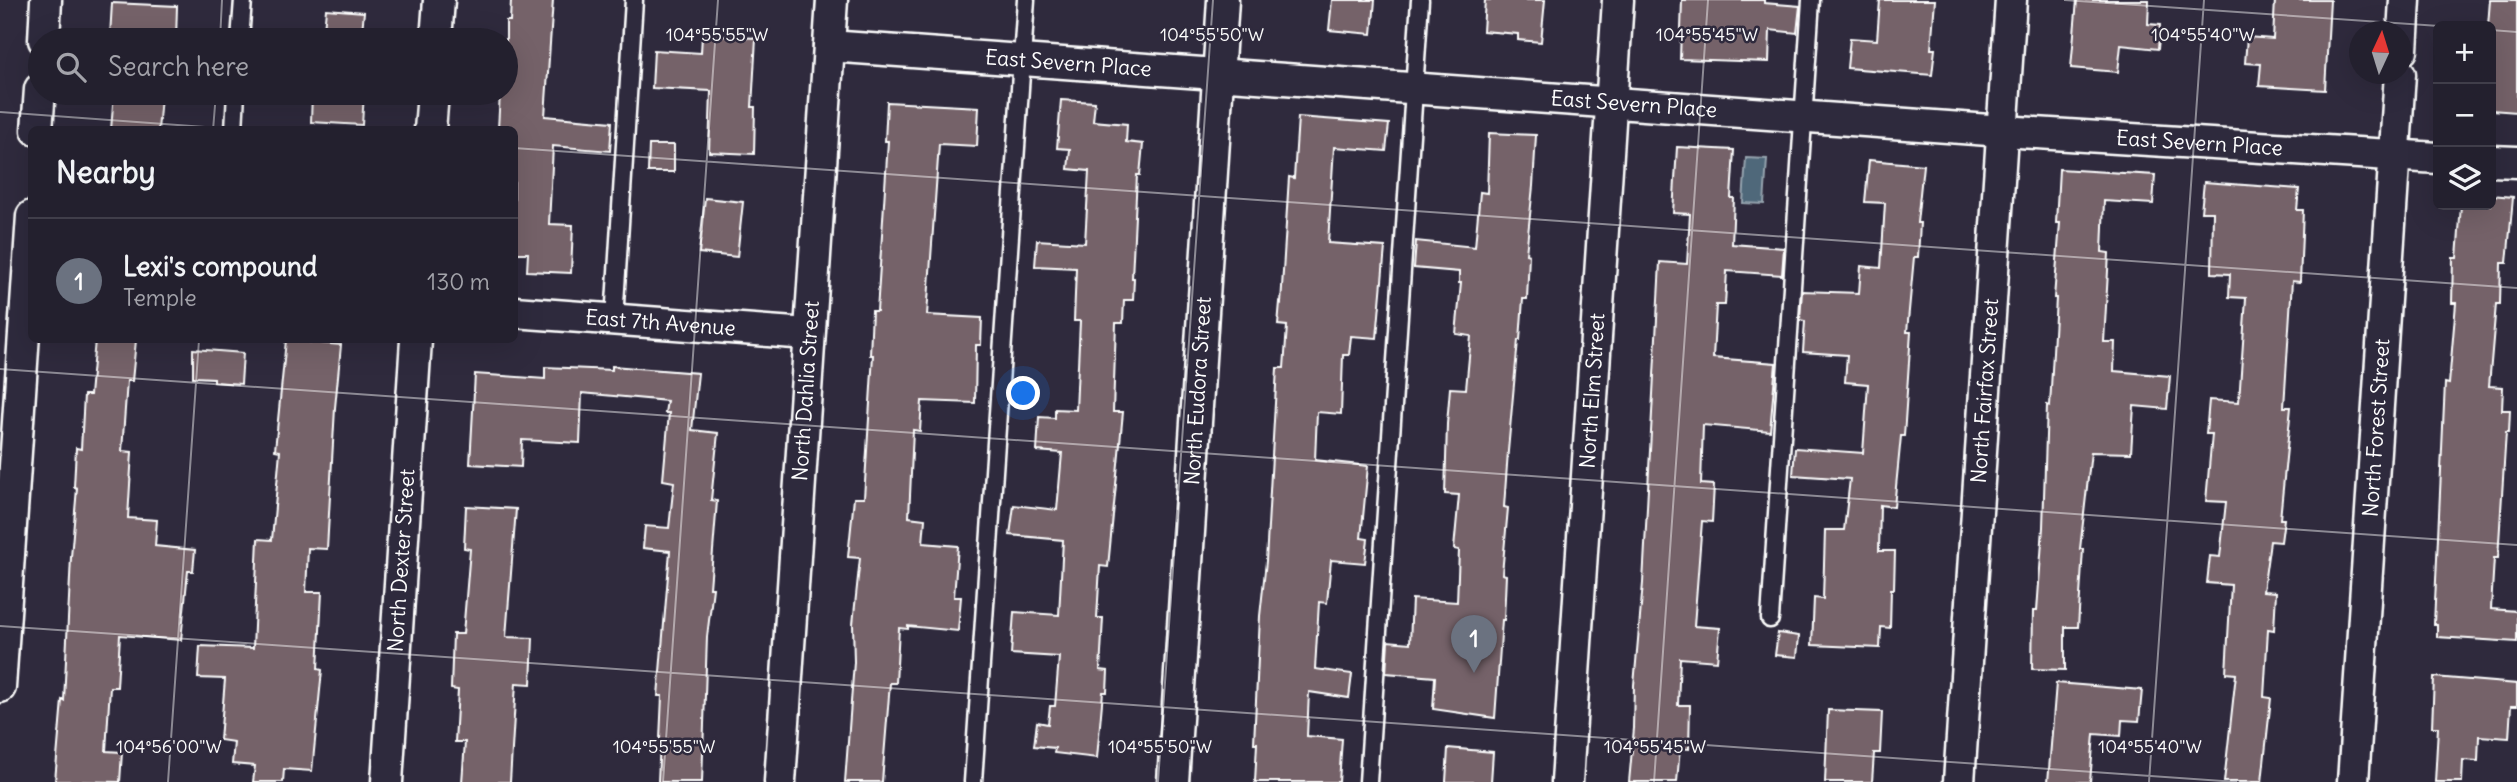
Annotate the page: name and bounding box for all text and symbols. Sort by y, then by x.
north arrow [2349,21,2412,84]
map controls [2433,21,2496,210]
button: + [2433,21,2496,84]
text: 104°55'55"W [666,23,768,46]
text: 104°55'50"W [1160,23,1264,46]
text: 104°55'45"W [1656,23,1758,46]
text: 104°55'40"W [2151,23,2255,46]
search box [28,28,518,105]
street label: East Severn Place [984,43,1153,82]
icon: search [52,48,90,86]
text: Search here [108,50,249,83]
street label: East Severn Place [1550,84,1718,123]
button: − [2433,84,2496,147]
street label: East Severn Place [2115,124,2284,161]
button: layers [2433,147,2496,210]
text: Nearby [56,153,156,191]
text: Lexi's compound [123,250,317,283]
text: 1 [74,267,84,296]
text: 130 m [427,267,490,296]
text: Temple [123,283,197,312]
street label: North Eudora Street [1178,296,1217,486]
street label: North Fairfax Street [1965,298,2004,484]
street label: North Dahlia Street [786,300,825,482]
street label: East 7th Avenue [585,303,737,342]
street label: North Elm Street [1573,312,1611,469]
street label: North Forest Street [2357,338,2395,518]
your location [1006,376,1040,410]
street label: North Dexter Street [382,468,421,653]
pin: 1 [1451,615,1497,673]
text: 104°56'00"W [116,735,222,758]
text: 104°55'55"W [613,735,715,758]
text: 104°55'50"W [1108,735,1212,758]
text: 104°55'45"W [1604,735,1706,758]
text: 104°55'40"W [2098,735,2202,758]

